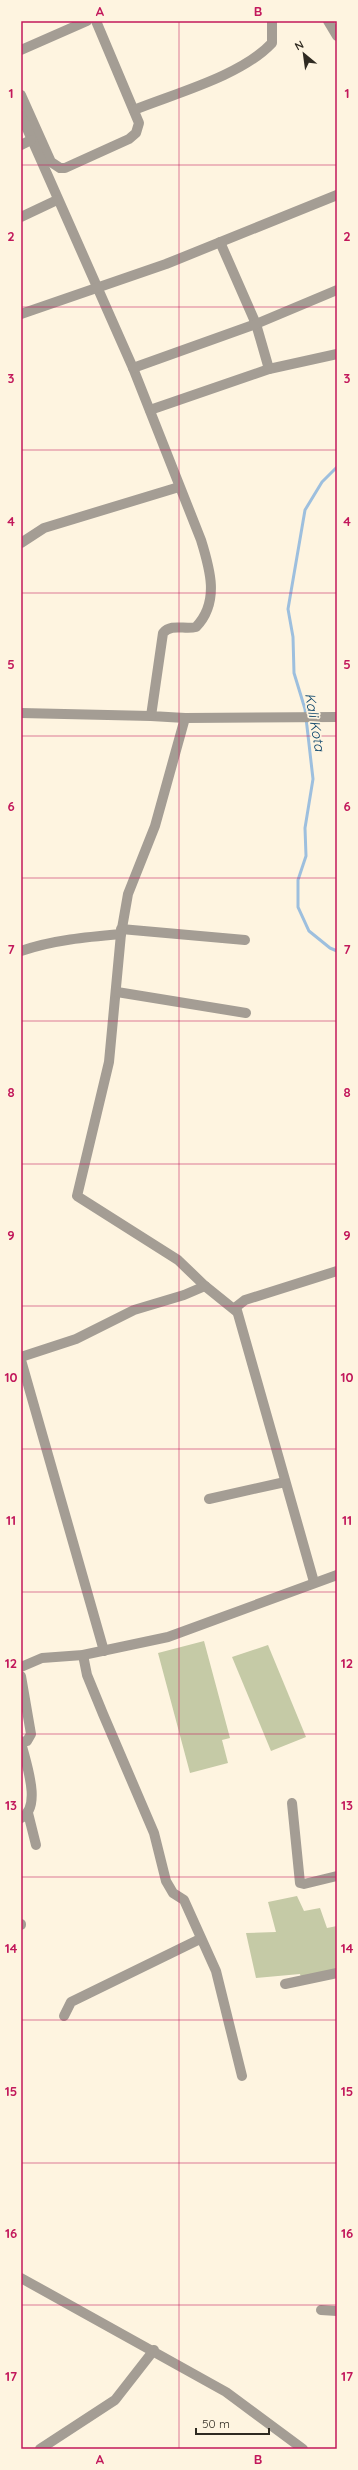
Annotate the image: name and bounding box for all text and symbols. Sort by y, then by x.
text: A [96,3,105,19]
text: B [254,3,262,19]
north arrow [284,34,324,74]
text: N [292,37,306,53]
text: 1 [8,85,14,101]
text: 1 [344,85,350,101]
text: 2 [7,228,15,244]
text: 2 [343,228,351,244]
text: 3 [8,370,15,386]
text: 3 [344,370,351,386]
text: 4 [7,513,15,529]
text: 4 [343,513,351,529]
text: 5 [7,656,15,672]
text: 5 [343,656,351,672]
water label: Kali Kota [301,691,329,754]
text: 6 [7,798,15,814]
text: 6 [343,798,351,814]
text: 7 [7,941,15,957]
text: 7 [343,941,351,957]
text: 8 [7,1084,15,1100]
text: 8 [343,1084,351,1100]
text: 9 [7,1227,15,1243]
text: 9 [343,1227,351,1243]
text: 10 [4,1369,18,1385]
text: 10 [340,1369,354,1385]
text: 11 [6,1512,16,1528]
text: 11 [342,1512,352,1528]
text: 12 [5,1655,17,1671]
text: 12 [341,1655,353,1671]
text: 13 [5,1797,17,1813]
text: 13 [341,1797,353,1813]
text: 14 [5,1940,18,1956]
text: 14 [341,1940,354,1956]
text: 15 [5,2083,17,2099]
text: 15 [341,2083,353,2099]
text: 16 [5,2225,17,2241]
text: 16 [341,2225,353,2241]
text: 17 [5,2368,17,2384]
text: 17 [341,2368,353,2384]
scale bar [196,2410,269,2436]
text: 50 m [202,2416,230,2431]
text: A [96,2451,105,2467]
text: B [254,2451,262,2467]

